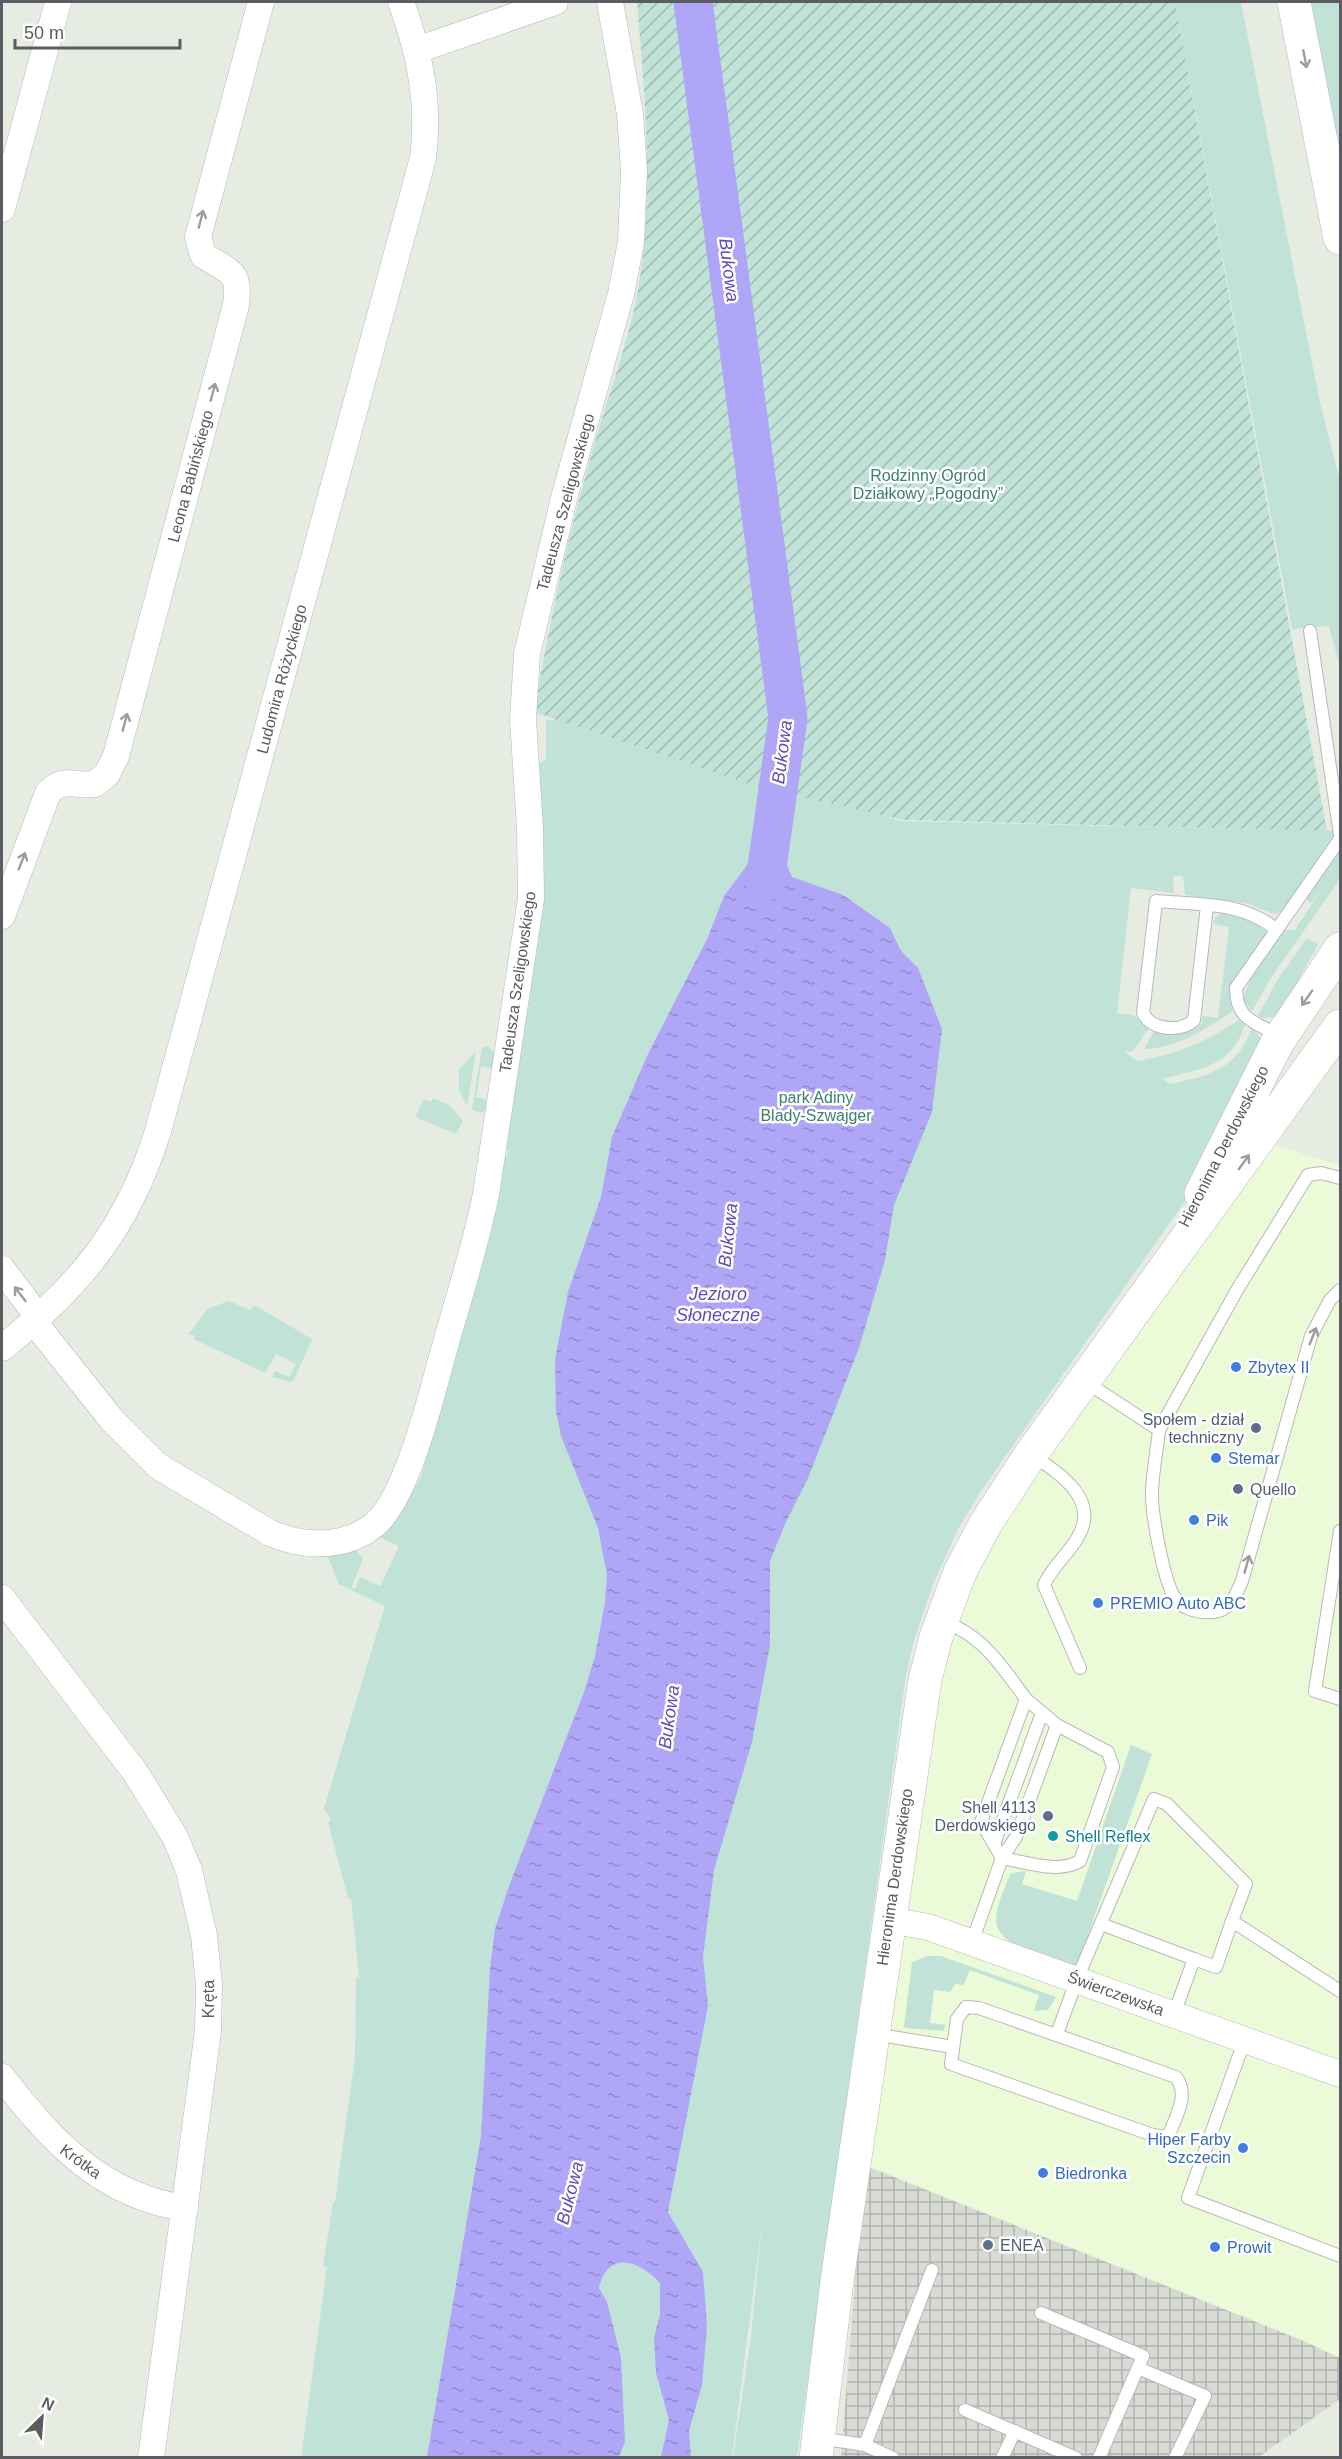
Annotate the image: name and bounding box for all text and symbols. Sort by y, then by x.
scale bar [15,12,180,50]
text: 50 m [24,23,64,43]
one-way arrow [1300,49,1311,68]
one-way arrow [196,210,208,229]
water label: Bukowa [715,237,743,303]
one-way arrow [207,383,219,402]
street label: Leona Babińskiego [165,408,216,544]
street label: Tadeusza Szeligowskiego [534,411,597,593]
park label: Rodzinny Ogród Działkowy „Pogodny” [853,467,1003,502]
street label: Ludomira Różyckiego [253,603,310,756]
one-way arrow [119,713,131,732]
water label: Bukowa [768,719,796,785]
one-way arrow [18,852,29,871]
street label: Tadeusza Szeligowskiego [496,890,539,1074]
one-way arrow [1301,989,1313,1005]
street label: Hieronima Derdowskiego [1175,1063,1272,1230]
park label: park Adiny Blady-Szwajger [760,1089,872,1124]
one-way arrow [1238,1155,1250,1171]
water label: Bukowa [715,1202,741,1268]
water label: Jezioro Słoneczne [676,1284,760,1325]
one-way arrow [14,1286,27,1302]
one-way arrow [1308,1328,1319,1346]
place label: Zbytex II [1248,1359,1309,1376]
marker: Zbytex II [1229,1360,1243,1374]
place label: Społem - dział techniczny [1143,1411,1244,1446]
marker: Społem - dział techniczny [1249,1421,1263,1435]
place label: Stemar [1228,1450,1280,1467]
marker: Stemar [1209,1451,1223,1465]
place label: Quello [1250,1481,1296,1498]
marker: Quello [1231,1482,1245,1496]
place label: Pik [1206,1512,1229,1529]
marker: Pik [1187,1513,1201,1527]
one-way arrow [1242,1555,1253,1574]
place label: PREMIO Auto ABC [1110,1595,1246,1612]
marker: PREMIO Auto ABC [1091,1596,1105,1610]
water label: Bukowa [655,1684,683,1750]
street label: Hieronima Derdowskiego [874,1787,915,1967]
place label: Shell 4113 Derdowskiego [935,1799,1036,1834]
marker: Shell 4113 Derdowskiego [1041,1809,1055,1823]
place label: Shell Reflex [1065,1828,1150,1845]
marker: Shell Reflex [1046,1829,1060,1843]
street label: Świerczewska [1065,1967,1167,2019]
street label: Kręta [200,1980,217,2018]
place label: Hiper Farby Szczecin [1147,2131,1231,2166]
street label: Krótka [57,2141,104,2182]
marker: Hiper Farby Szczecin [1236,2141,1250,2155]
water label: Bukowa [553,2160,587,2226]
place label: Biedronka [1055,2165,1127,2182]
marker: Biedronka [1036,2166,1050,2180]
place label: ENEA [1000,2237,1044,2254]
marker: ENEA [981,2238,995,2252]
place label: Prowit [1227,2239,1272,2256]
marker: Prowit [1208,2240,1222,2254]
north arrow [12,2387,72,2447]
text: N [39,2394,57,2414]

